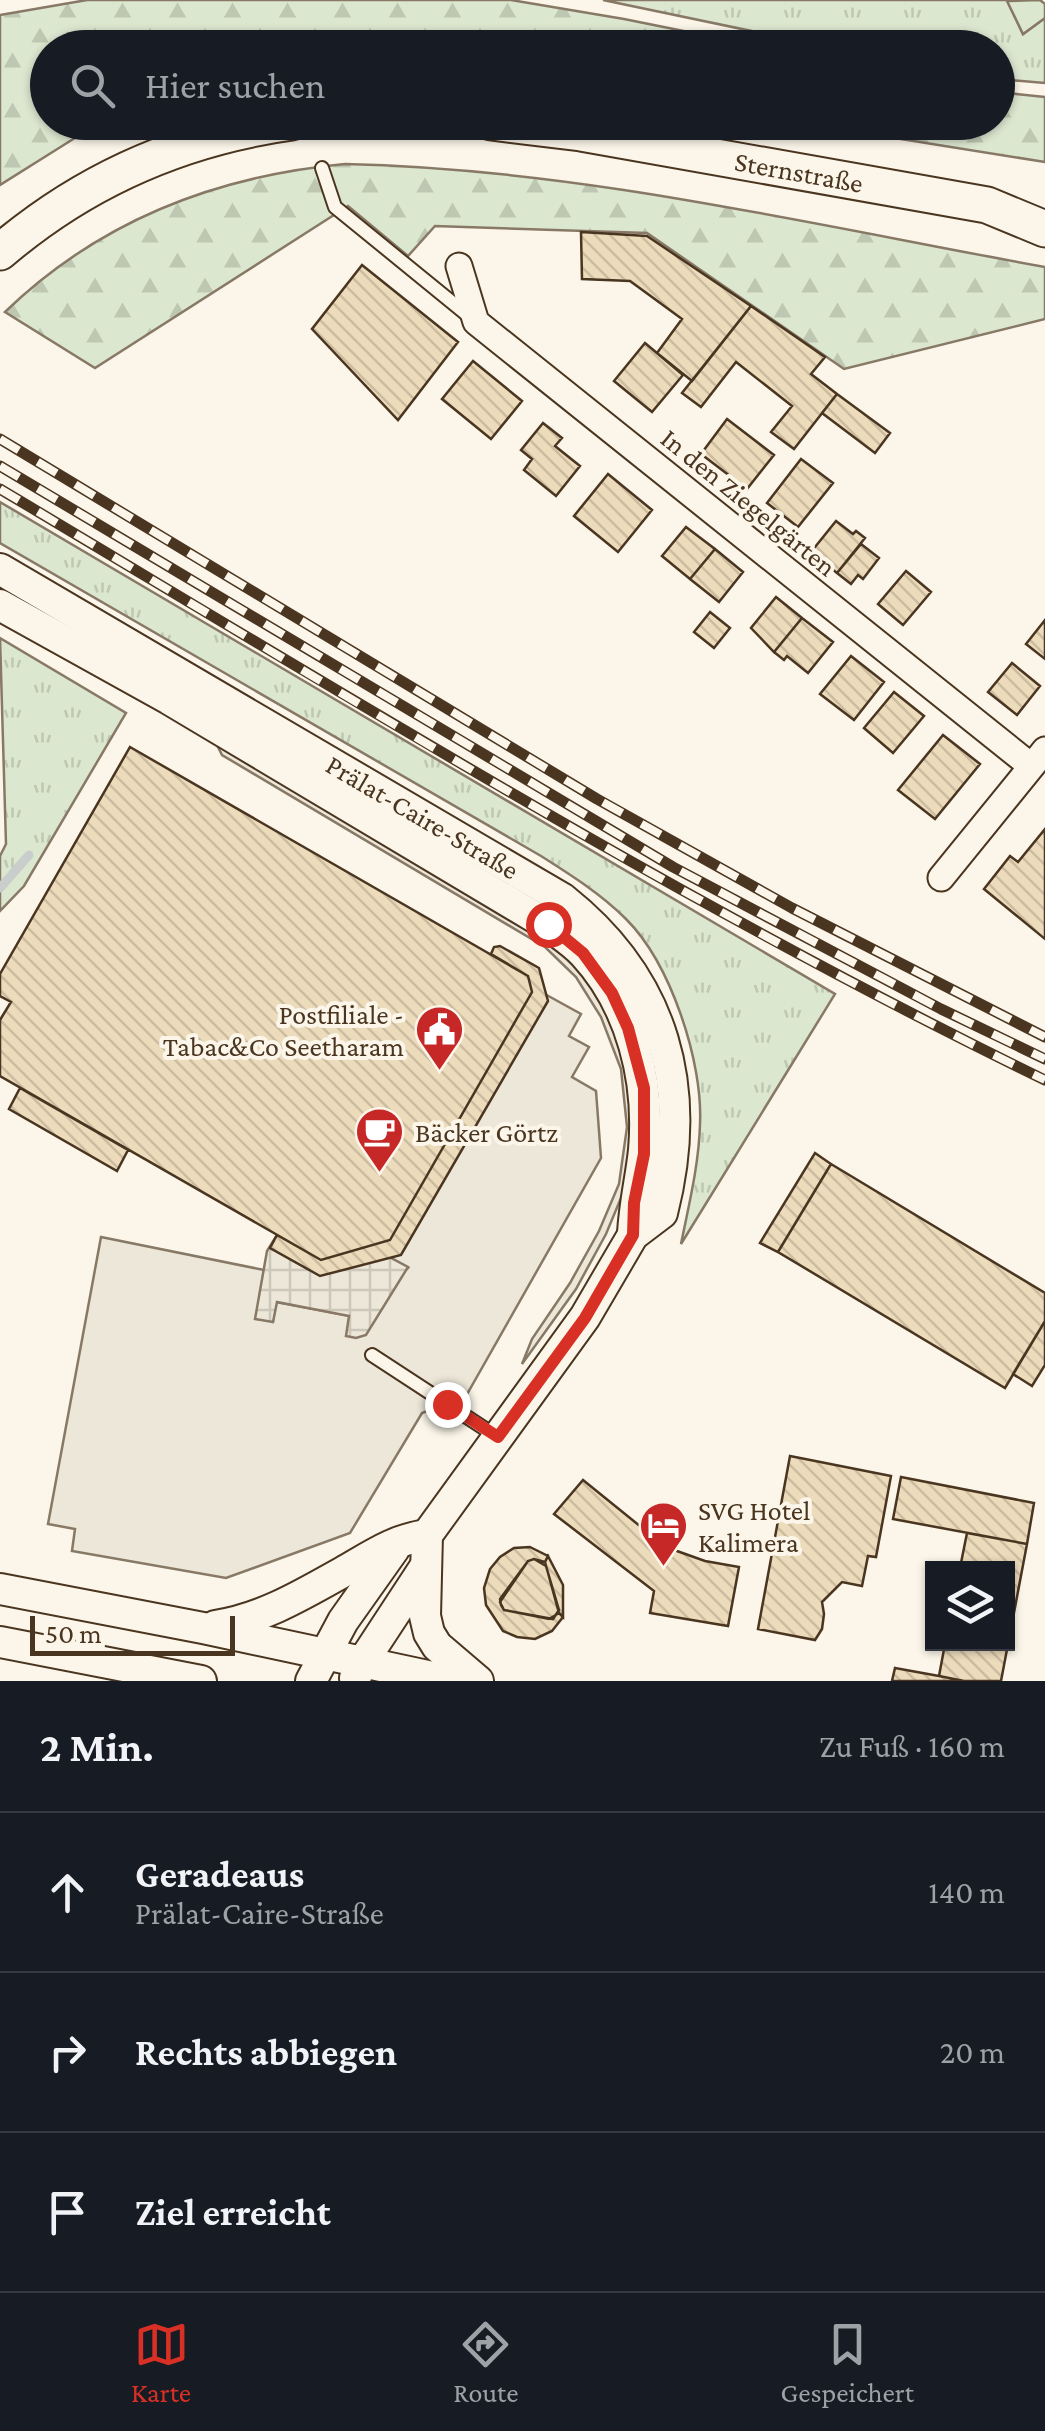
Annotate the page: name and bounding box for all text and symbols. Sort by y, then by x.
search box [30,30,1015,140]
icon: search [65,58,120,113]
text: Hier suchen [145,64,325,106]
street label: Sternstraße [732,146,866,199]
street label: In den Ziegelgärten [655,422,842,582]
street label: Prälat-Caire-Straße [321,749,524,886]
route start [526,902,572,948]
place label: Postfiliale - Tabac&Co Seetharam [163,999,404,1062]
public building icon: Postfiliale - Tabac&Co Seetharam [413,1004,465,1072]
cafe icon: Bäcker Görtz [354,1106,406,1174]
place label: Bäcker Görtz [415,1117,558,1148]
route end [425,1382,471,1428]
place label: SVG Hotel Kalimera [698,1495,810,1558]
hotel icon: SVG Hotel Kalimera [637,1500,689,1568]
map controls [925,1561,1015,1651]
button: layers [925,1561,1015,1651]
scale bar [30,1611,235,1656]
text: 50 m [45,1618,102,1649]
text: 2 Min. [40,1723,154,1770]
text: Zu Fuß · 160 m [819,1728,1005,1764]
text: Geradeaus [135,1853,304,1895]
icon: ahead [40,1865,95,1920]
text: 140 m [928,1874,1005,1910]
text: Prälat-Caire-Straße [135,1895,384,1931]
icon: right [40,2025,95,2080]
text: Rechts abbiegen [135,2031,397,2073]
text: 20 m [940,2034,1005,2070]
icon: arrive [40,2185,95,2240]
text: Ziel erreicht [135,2191,331,2233]
tab: Karte [131,2317,191,2408]
tab: Route [453,2317,519,2408]
tab: Gespeichert [781,2317,914,2408]

